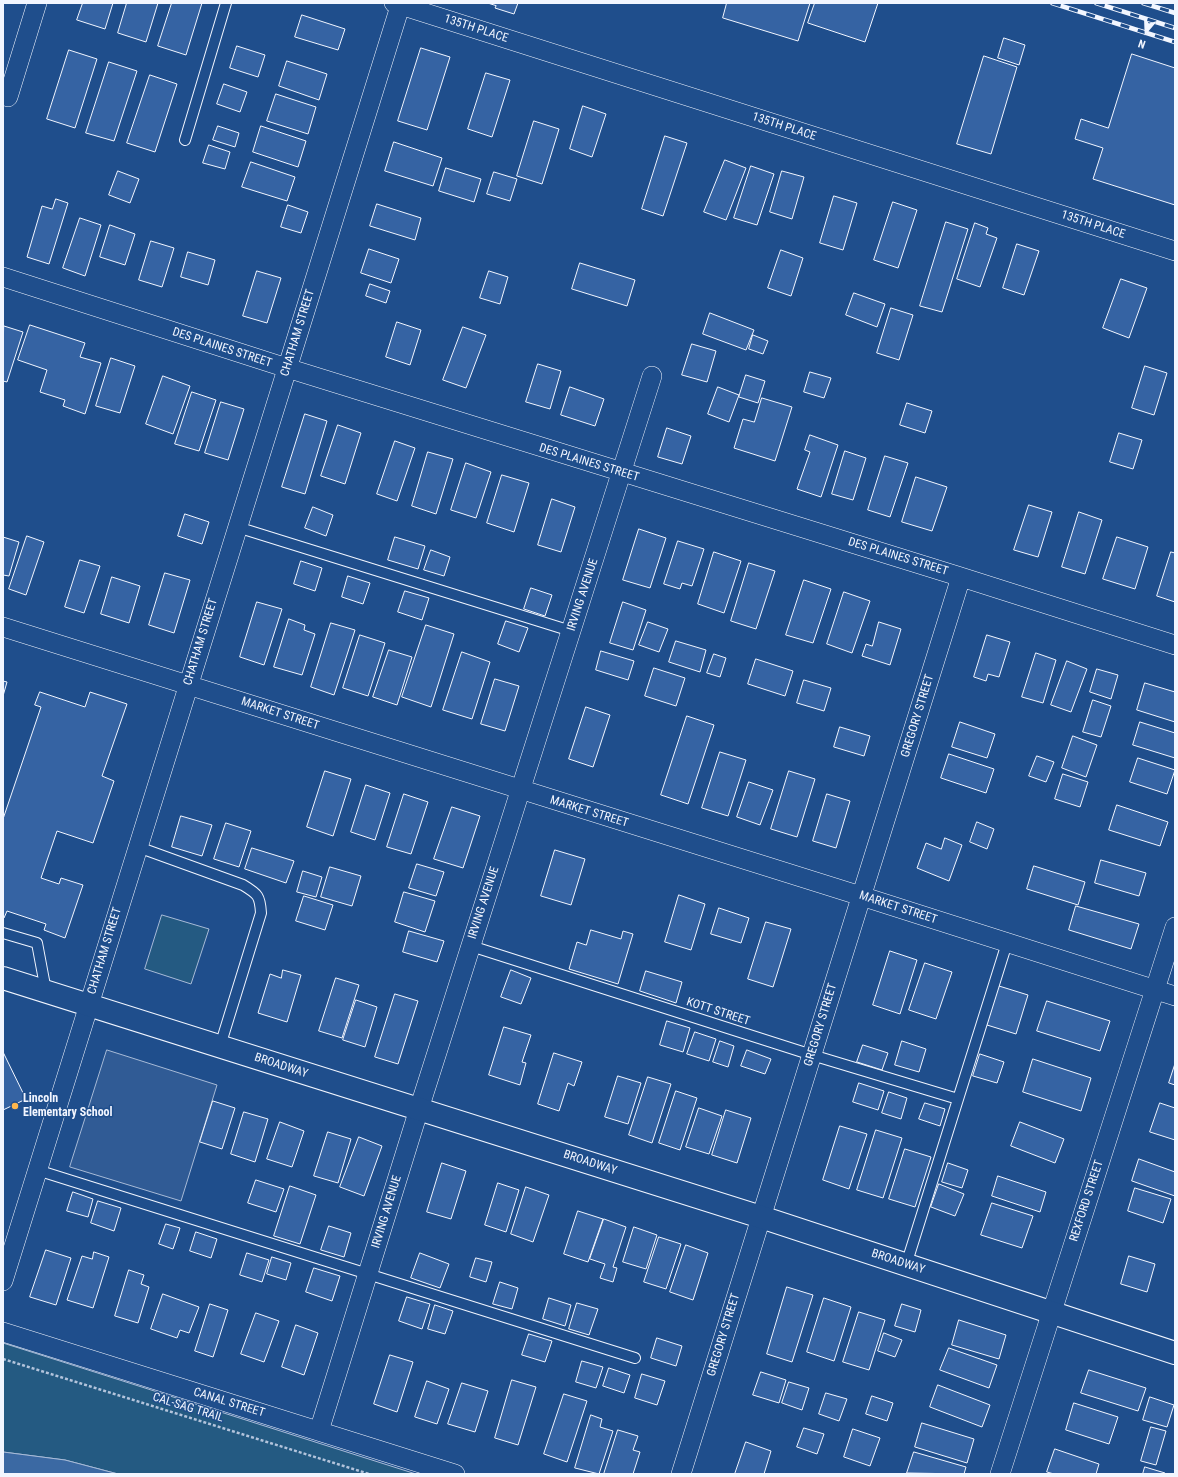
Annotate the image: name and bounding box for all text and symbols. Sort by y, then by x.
street label: 135TH PLACE [442,12,510,46]
north arrow [1126,12,1166,52]
text: N [1137,37,1147,51]
street label: 135TH PLACE [750,110,818,144]
street label: 135TH PLACE [1059,208,1127,242]
street label: CHATHAM STREET [278,288,318,378]
street label: DES PLAINES STREET [170,325,274,371]
street label: DES PLAINES STREET [537,441,641,485]
street label: DES PLAINES STREET [846,535,950,579]
street label: IRVING AVENUE [564,557,602,633]
street label: CHATHAM STREET [181,597,221,687]
street label: GREGORY STREET [899,673,937,759]
street label: MARKET STREET [239,695,321,733]
street label: MARKET STREET [548,793,630,831]
street label: IRVING AVENUE [465,865,503,941]
street label: MARKET STREET [857,889,939,927]
street label: CHATHAM STREET [85,906,125,996]
street label: GREGORY STREET [802,982,840,1068]
street label: KOTT STREET [684,995,752,1029]
street label: BROADWAY [252,1051,310,1081]
place label: Lincoln Elementary School [23,1092,113,1120]
marker: Lincoln Elementary School [10,1101,20,1111]
street label: BROADWAY [561,1148,619,1178]
street label: REXFORD STREET [1067,1158,1107,1244]
street label: IRVING AVENUE [369,1174,405,1250]
street label: BROADWAY [869,1247,927,1277]
street label: GREGORY STREET [705,1292,743,1378]
street label: CANAL STREET [192,1385,266,1421]
street label: CAL-SAG TRAIL [151,1390,225,1426]

